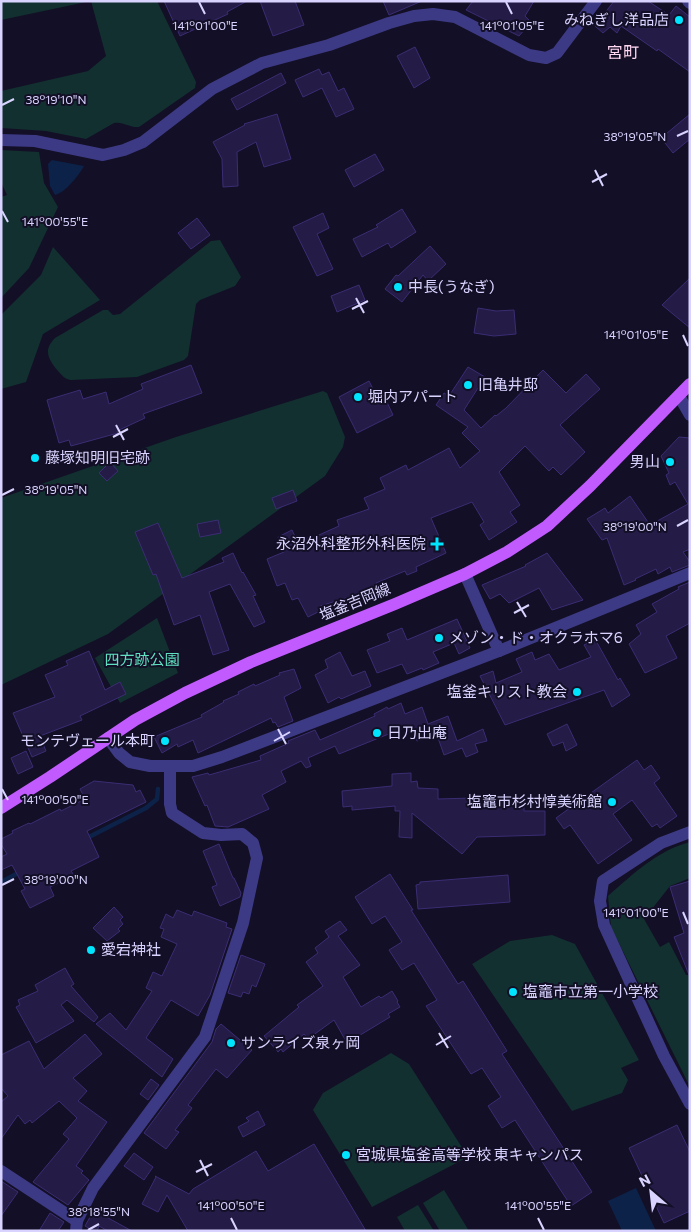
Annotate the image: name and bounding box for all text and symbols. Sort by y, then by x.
place label: みねぎし洋品店 [564,10,669,28]
marker: みねぎし洋品店 [673,14,685,26]
text: 141°01'00"E [172,18,238,32]
text: 141°01'05"E [480,18,544,32]
district label: 宮町 [607,42,639,61]
text: 38°19'10"N [25,92,87,106]
text: 38°19'05"N [604,129,666,143]
text: 141°00'55"E [22,214,88,228]
place label: 中長(うなぎ) [408,277,495,295]
marker: 中長(うなぎ) [392,281,404,293]
text: 141°01'05"E [604,327,668,341]
place label: 旧亀井邸 [478,375,538,393]
marker: 旧亀井邸 [462,379,474,391]
place label: 堀内アパート [368,387,458,405]
marker: 堀内アパート [352,391,364,403]
place label: 藤塚知明旧宅跡 [45,448,150,466]
marker: 藤塚知明旧宅跡 [29,452,41,464]
place label: 男山 [630,452,660,470]
marker: 男山 [664,456,676,468]
text: 38°19'05"N [25,482,87,496]
text: 38°19'00"N [603,519,667,533]
place label: 永沼外科整形外科医院 [276,534,426,552]
marker: 永沼外科整形外科医院 [430,537,444,551]
street label: 塩釜吉岡線 [316,579,393,623]
place label: メゾン・ド・オクラホマ6 [449,628,623,646]
marker: メゾン・ド・オクラホマ6 [433,632,445,644]
park label: 四方跡公園 [104,650,180,668]
place label: 塩釜キリスト教会 [447,682,567,700]
marker: 塩釜キリスト教会 [571,686,583,698]
place label: 日乃出庵 [387,723,447,741]
marker: 日乃出庵 [371,727,383,739]
place label: モンテヴェール本町 [20,731,155,749]
marker: モンテヴェール本町 [159,735,171,747]
text: 141°00'50"E [21,792,89,806]
place label: 塩竈市杉村惇美術館 [467,792,602,810]
marker: 塩竈市杉村惇美術館 [606,796,618,808]
text: 38°19'00"N [24,872,88,886]
text: 141°01'00"E [603,905,669,919]
place label: 愛宕神社 [101,940,161,958]
marker: 愛宕神社 [85,944,97,956]
place label: 塩竈市立第一小学校 [523,982,658,1000]
marker: 塩竈市立第一小学校 [507,986,519,998]
place label: サンライズ泉ヶ岡 [241,1033,361,1051]
marker: サンライズ泉ヶ岡 [225,1037,237,1049]
place label: 宮城県塩釜高等学校 東キャンパス [356,1145,584,1163]
marker: 宮城県塩釜高等学校 東キャンパス [340,1149,352,1161]
north arrow [626,1167,676,1217]
text: N [636,1170,653,1190]
text: 141°00'50"E [197,1198,265,1212]
text: 141°00'55"E [505,1198,571,1212]
text: 38°18'55"N [68,1204,130,1218]

